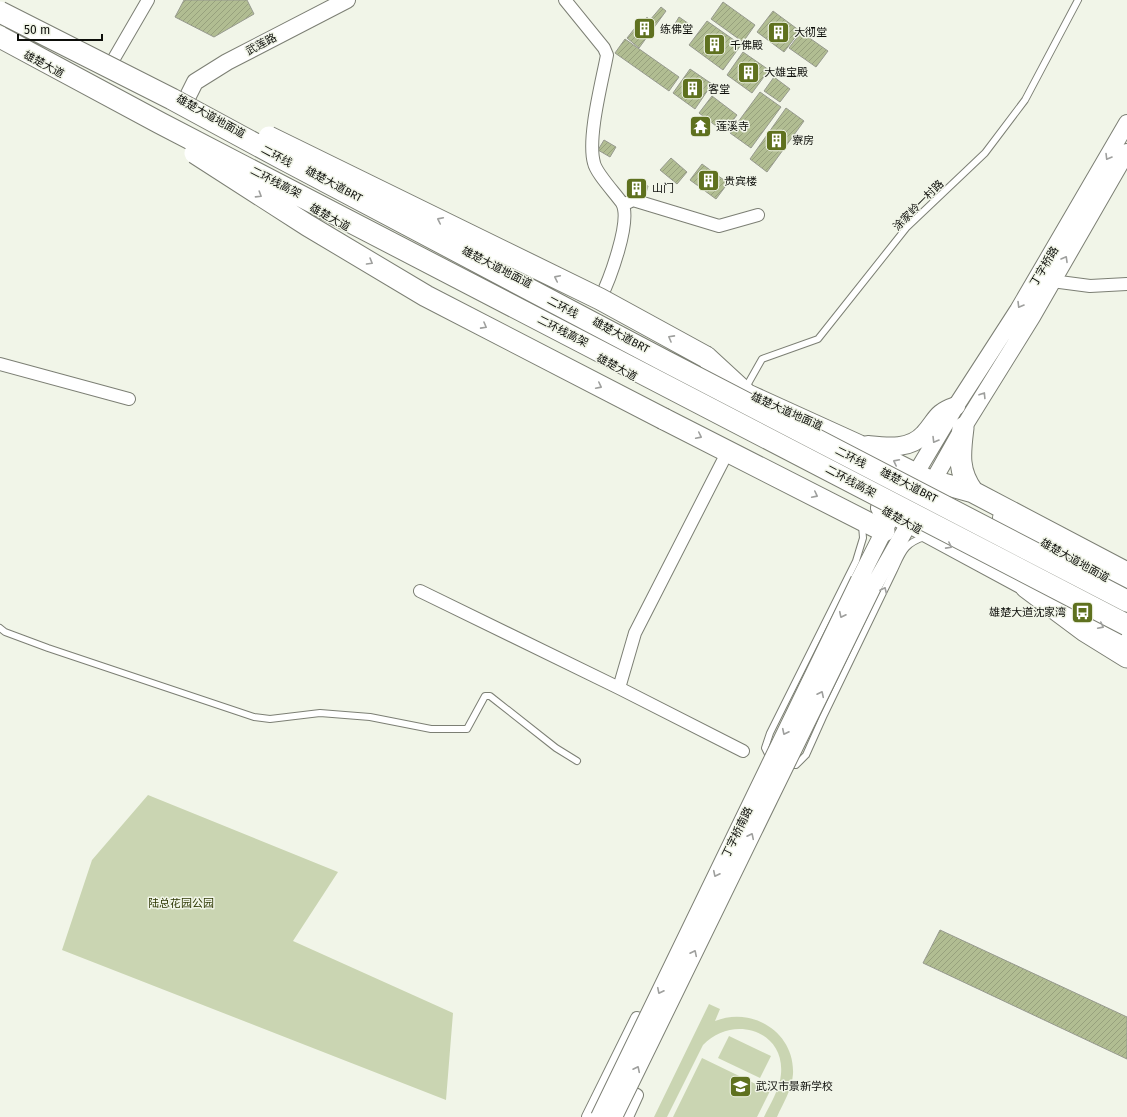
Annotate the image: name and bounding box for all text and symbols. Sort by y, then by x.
scale bar [18,16,102,42]
building icon: 练佛堂 [631,16,657,42]
building icon: 大彻堂 [765,19,791,45]
text: 50 m [24,23,50,37]
place label: 练佛堂 [660,23,693,36]
place label: 大彻堂 [794,26,827,39]
street label: 武莲路 [244,31,279,58]
building icon: 千佛殿 [702,32,728,58]
place label: 千佛殿 [730,39,763,52]
street label: 雄楚大道 [21,48,66,81]
building icon: 大雄宝殿 [735,59,761,85]
place label: 大雄宝殿 [764,66,808,79]
building icon: 客堂 [679,76,705,102]
place label: 客堂 [708,83,730,96]
street label: 雄楚大道地面道 [174,92,248,141]
temple icon: 莲溪寺 [687,113,713,139]
place label: 莲溪寺 [716,120,749,133]
building icon: 寮房 [764,127,790,153]
place label: 寮房 [792,134,814,147]
street label: 二环线 [259,143,294,170]
one-way arrow [1106,153,1113,160]
street label: 二环线高架 [248,164,303,201]
street label: 雄楚大道BRT [303,164,365,205]
building icon: 贵宾楼 [696,168,722,194]
building icon: 山门 [624,175,650,201]
place label: 贵宾楼 [724,175,757,188]
street label: 涂家岭一村路 [890,177,946,233]
place label: 山门 [652,182,674,195]
one-way arrow [255,190,262,198]
street label: 雄楚大道 [307,201,352,234]
one-way arrow [437,217,444,225]
street label: 雄楚大道地面道 [460,244,534,291]
street label: 丁字桥路 [1028,244,1061,288]
one-way arrow [1060,256,1067,263]
one-way arrow [366,258,373,265]
one-way arrow [553,275,561,283]
street label: 二环线 [545,294,580,321]
one-way arrow [1018,301,1025,308]
street label: 二环线高架 [535,313,590,350]
street label: 雄楚大道BRT [590,315,652,356]
one-way arrow [479,321,487,328]
one-way arrow [668,336,676,343]
street label: 雄楚大道 [594,351,639,384]
one-way arrow [595,381,602,388]
street label: 雄楚大道地面道 [749,390,825,433]
one-way arrow [979,392,986,399]
one-way arrow [695,431,702,439]
one-way arrow [933,436,940,443]
street label: 二环线 [833,444,868,471]
one-way arrow [893,460,901,467]
street label: 二环线高架 [823,463,878,500]
street label: 雄楚大道BRT [878,465,940,506]
one-way arrow [811,491,818,498]
street label: 雄楚大道 [879,504,924,537]
street label: 雄楚大道地面道 [1038,536,1112,585]
one-way arrow [945,541,952,548]
one-way arrow [879,587,887,594]
bus stop icon: 雄楚大道沈家湾 [1069,599,1095,625]
place label: 雄楚大道沈家湾 [989,606,1066,619]
one-way arrow [839,611,847,618]
one-way arrow [1097,621,1104,629]
one-way arrow [816,691,824,698]
one-way arrow [782,728,790,735]
street label: 丁字桥南路 [720,805,755,860]
one-way arrow [747,833,754,840]
one-way arrow [713,870,721,878]
park label: 陆总花园公园 [148,897,214,910]
one-way arrow [689,949,697,957]
one-way arrow [657,987,665,995]
one-way arrow [632,1066,640,1074]
school or university icon: 武汉市景新学校 [728,1073,754,1099]
place label: 武汉市景新学校 [756,1080,833,1093]

